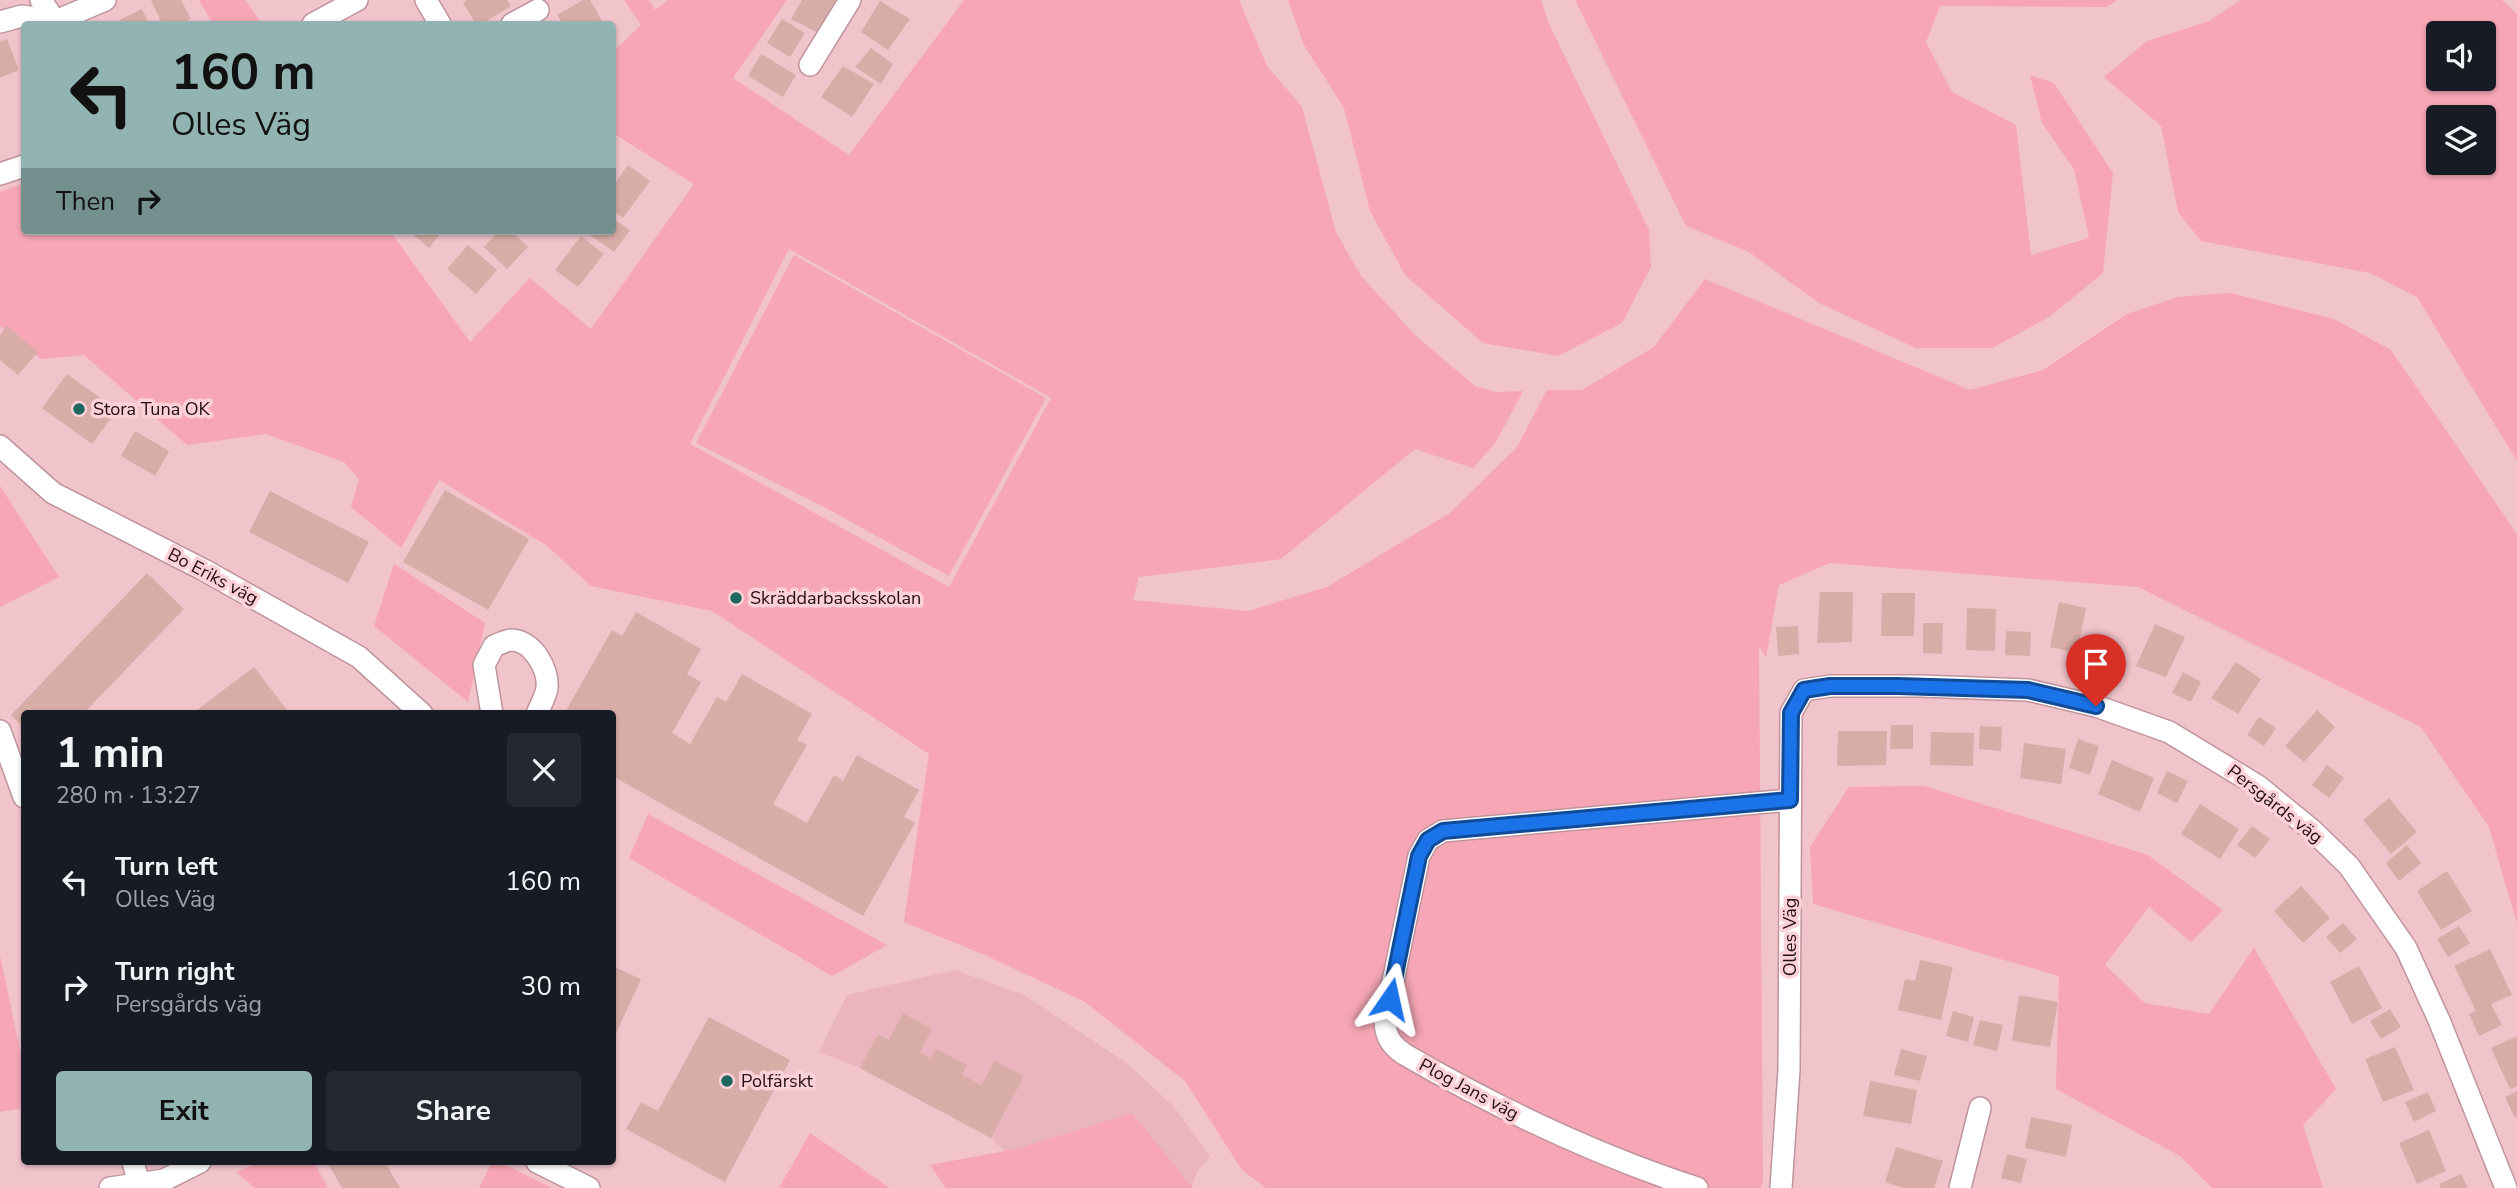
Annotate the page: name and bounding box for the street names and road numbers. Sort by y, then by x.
street label: Bo Eriks väg [164,542,262,610]
street label: Persgårds väg [2222,759,2328,849]
street label: Olles Väg [1778,898,1802,976]
street label: Plog Jans väg [1415,1053,1523,1125]

